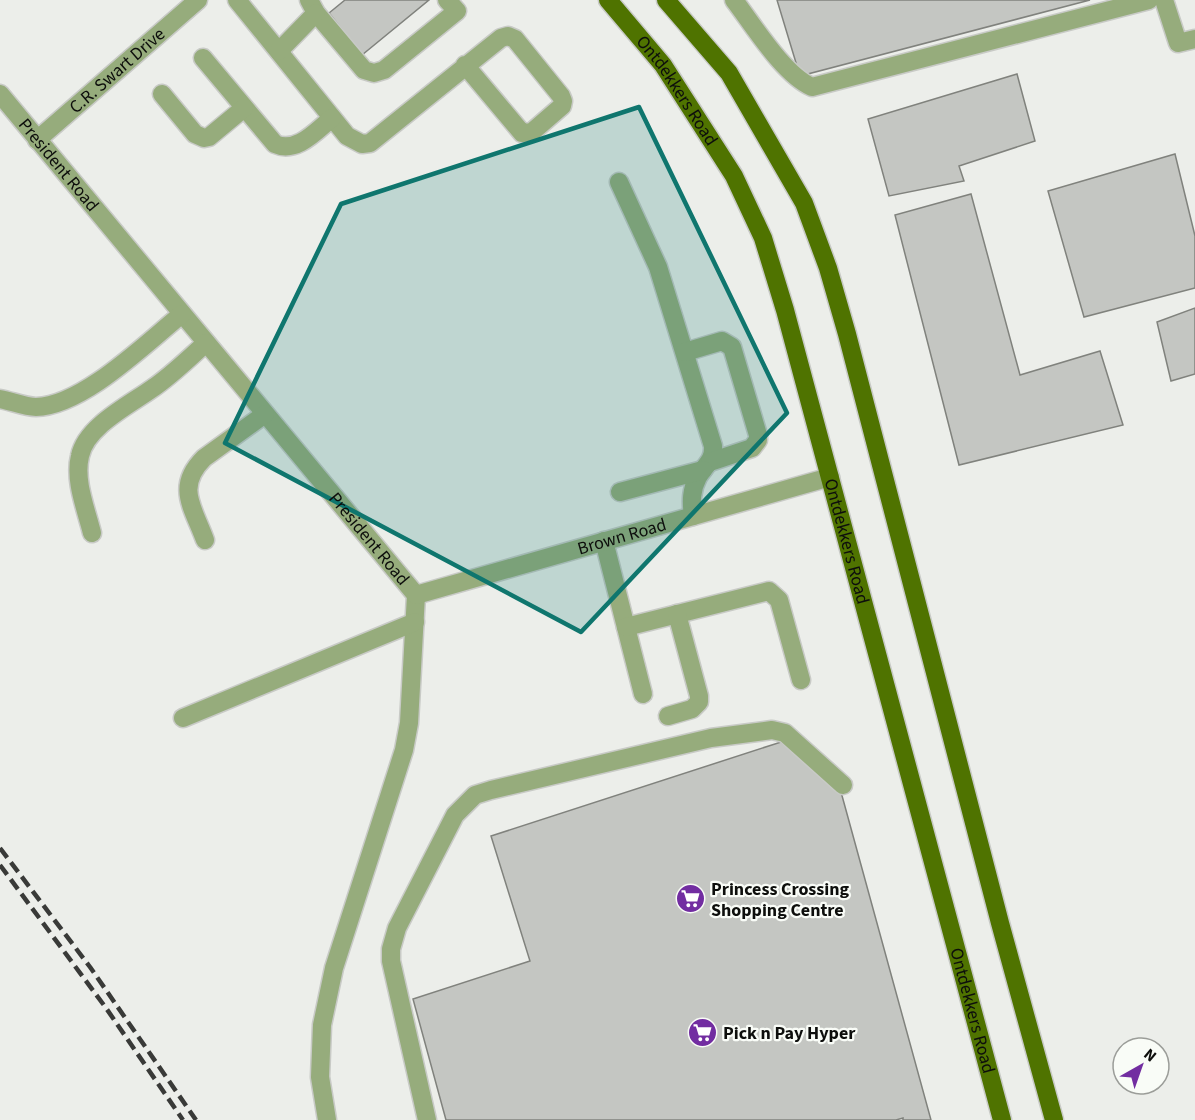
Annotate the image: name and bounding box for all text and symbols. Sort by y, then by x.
street label: C.R. Swart Drive [64,22,171,119]
street label: Ontdekkers Road [630,30,723,151]
street label: President Road [12,113,105,217]
street label: Ontdekkers Road [818,476,875,607]
street label: President Road [323,487,415,591]
street label: Brown Road [575,512,669,561]
place label: Princess Crossing Shopping Centre [711,877,850,923]
supermarket icon: Princess Crossing Shopping Centre [674,883,706,915]
street label: Ontdekkers Road [943,945,1001,1076]
supermarket icon: Pick n Pay Hyper [686,1017,718,1049]
place label: Pick n Pay Hyper [723,1021,856,1046]
north arrow [1111,1036,1171,1096]
text: N [1139,1043,1161,1067]

